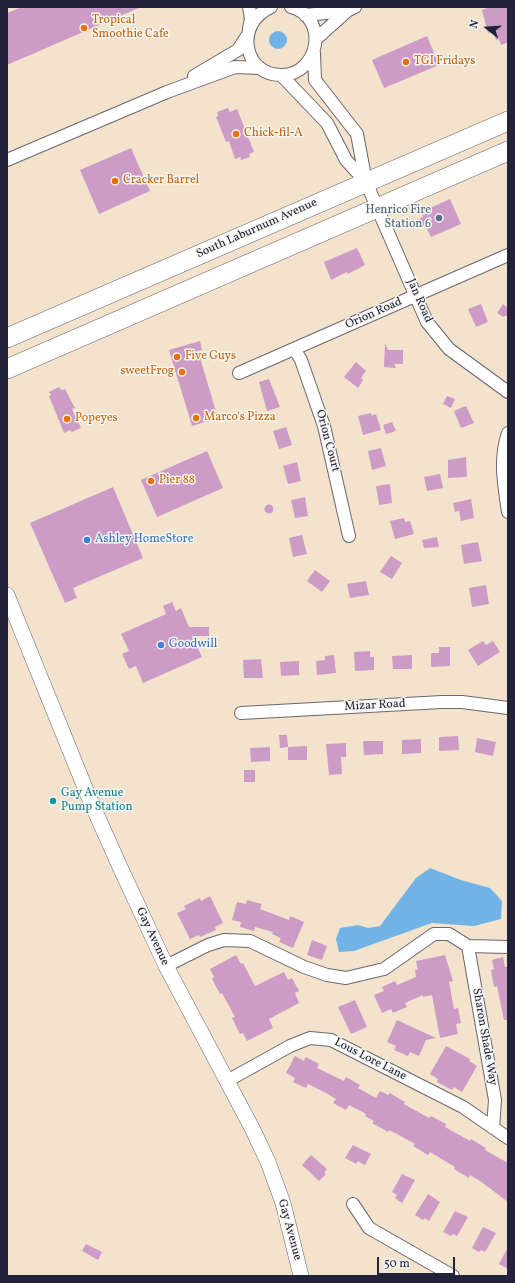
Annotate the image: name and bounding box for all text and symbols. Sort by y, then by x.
north arrow [467,8,507,48]
place label: Tropical Smoothie Cafe [92,14,169,42]
text: N [467,18,483,30]
marker: Tropical Smoothie Cafe [79,23,89,33]
place label: TGI Fridays [414,55,475,69]
marker: TGI Fridays [401,57,411,67]
place label: Chick-fil-A [244,127,303,141]
marker: Chick-fil-A [231,129,241,139]
place label: Cracker Barrel [123,174,199,188]
marker: Cracker Barrel [110,176,120,186]
street label: South Laburnum Avenue [194,196,320,262]
place label: Henrico Fire Station 6 [366,204,431,232]
marker: Henrico Fire Station 6 [434,213,444,223]
street label: Jan Road [403,277,435,325]
street label: Orion Road [343,295,405,333]
place label: Five Guys [185,350,236,364]
marker: Five Guys [172,352,182,362]
place label: sweetFrog [120,365,174,379]
marker: sweetFrog [177,367,187,377]
street label: Orion Court [312,408,342,474]
place label: Marco's Pizza [204,411,276,425]
place label: Popeyes [75,412,118,426]
marker: Marco's Pizza [191,413,201,423]
marker: Popeyes [62,414,72,424]
place label: Pier 88 [159,474,195,488]
marker: Pier 88 [146,476,156,486]
place label: Ashley HomeStore [95,533,193,547]
marker: Ashley HomeStore [82,535,92,545]
place label: Goodwill [169,638,217,652]
marker: Goodwill [156,640,166,650]
street label: Mizar Road [344,697,406,715]
place label: Gay Avenue Pump Station [61,787,133,815]
marker: Gay Avenue Pump Station [48,796,58,806]
street label: Gay Avenue [132,906,172,968]
street label: Sharon Shade Way [468,987,500,1087]
street label: Lous Lore Lane [331,1036,409,1084]
street label: Gay Avenue [274,1198,304,1262]
scale bar [379,1249,457,1275]
text: 50 m [384,1256,410,1272]

